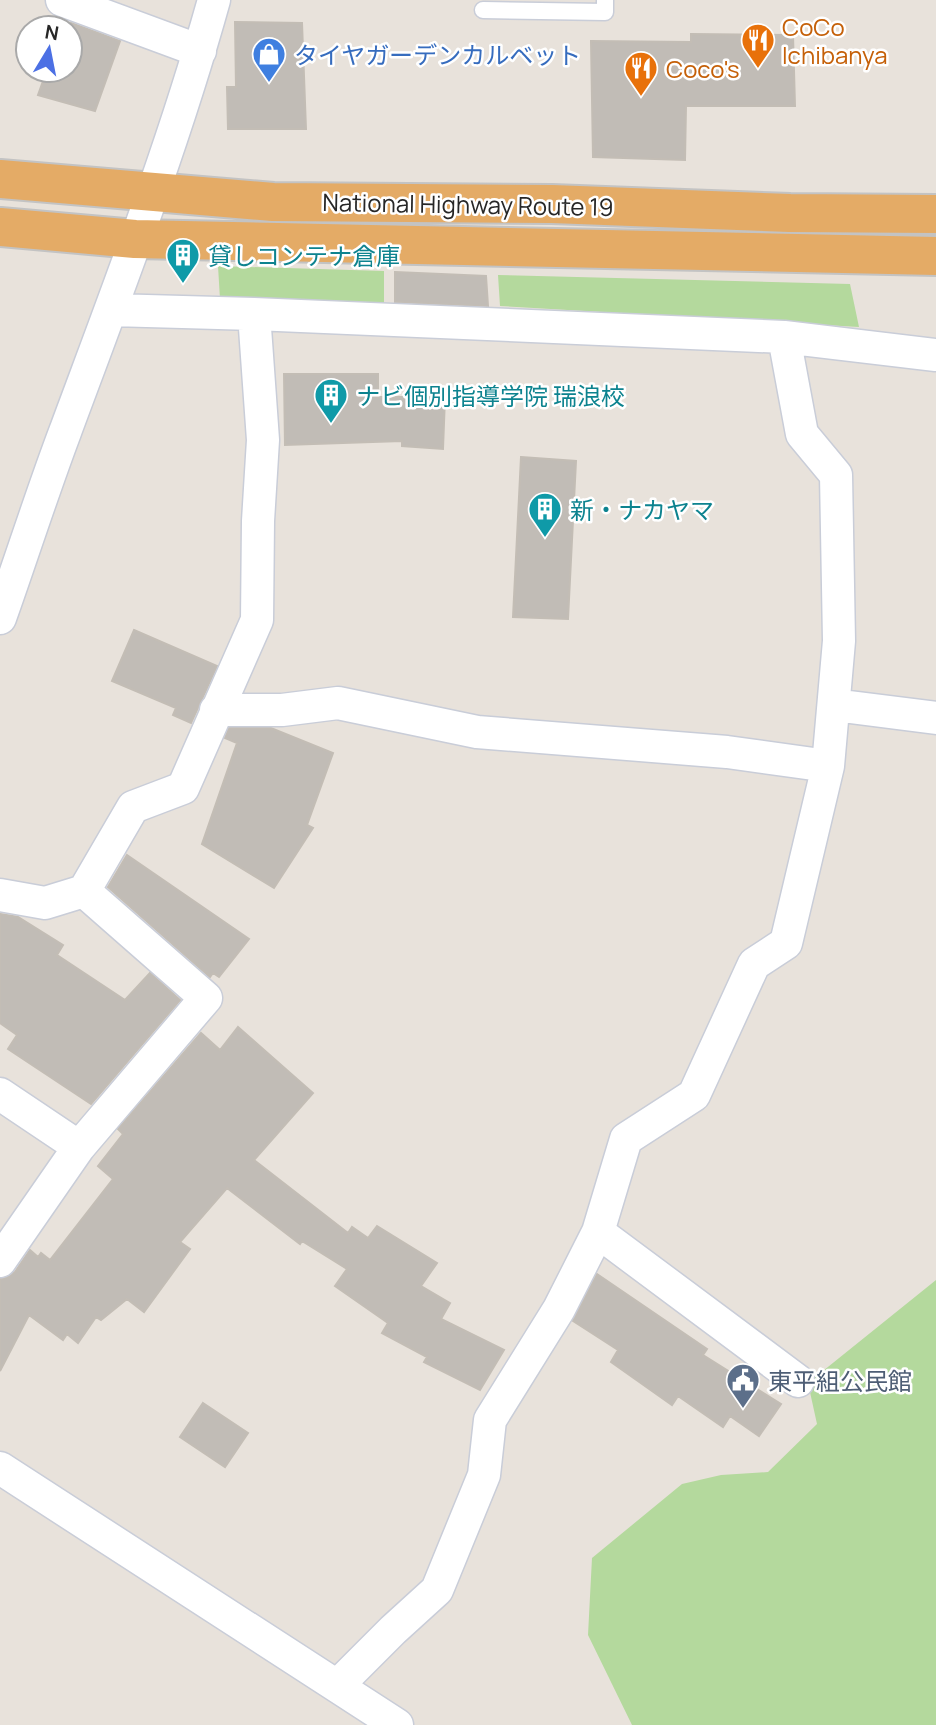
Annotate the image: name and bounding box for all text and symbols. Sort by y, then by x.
place label: CoCo Ichibanya [782,10,888,71]
north arrow [14,14,84,84]
text: N [43,18,61,46]
restaurant icon: CoCo Ichibanya [739,21,777,70]
shop icon: タイヤガーデンカルベット [250,35,288,84]
place label: タイヤガーデンカルベット [294,38,581,71]
restaurant icon: Coco's [622,49,660,98]
place label: Coco's [666,52,740,85]
street label: National Highway Route 19 [322,185,614,223]
building icon: 貸しコンテナ倉庫 [164,236,202,285]
place label: 貸しコンテナ倉庫 [208,239,400,272]
building icon: ナビ個別指導学院 瑞浪校 [312,376,350,425]
place label: ナビ個別指導学院 瑞浪校 [356,379,625,412]
building icon: 新・ナカヤマ [526,490,564,539]
place label: 新・ナカヤマ [570,493,714,526]
public building icon: 東平組公民館 [724,1361,762,1410]
place label: 東平組公民館 [768,1364,912,1397]

